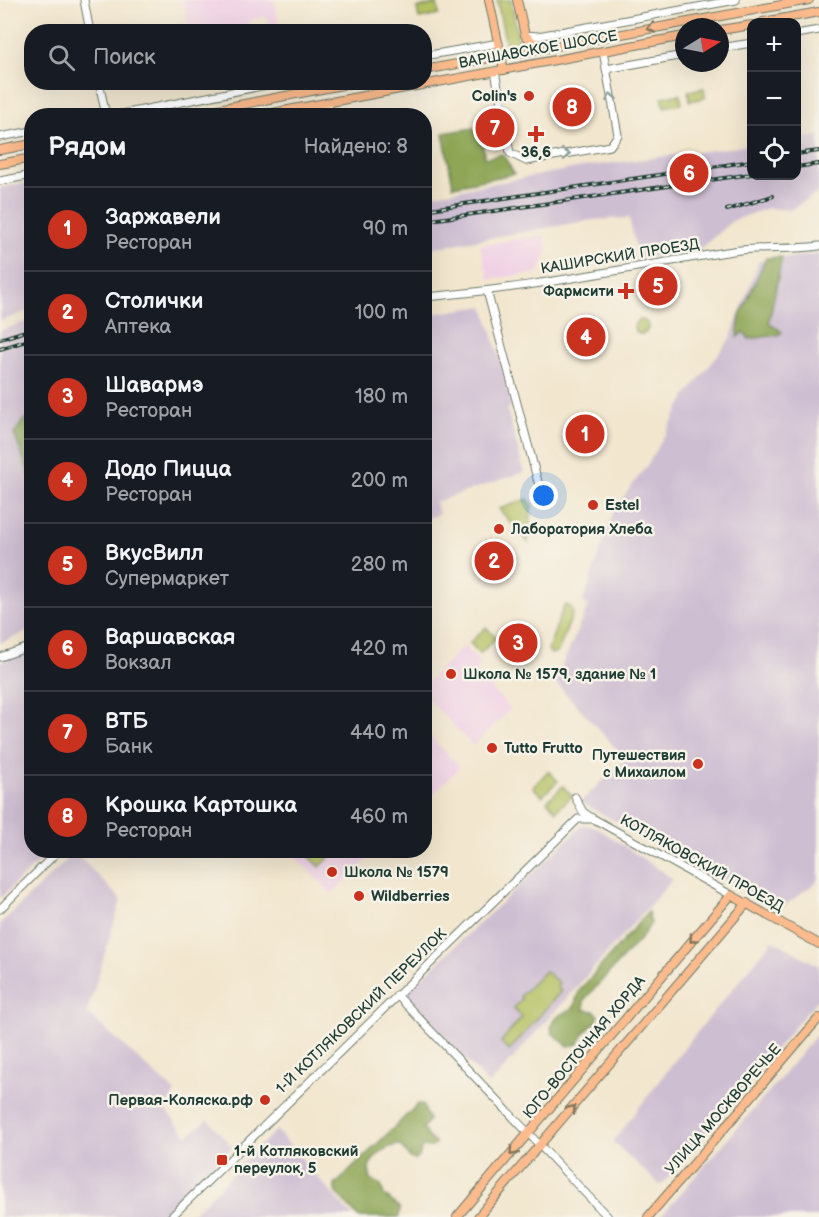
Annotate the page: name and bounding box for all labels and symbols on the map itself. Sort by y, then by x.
north arrow [675,18,729,72]
one-way arrow [647,21,657,34]
street label: ВАРШАВСКОЕ ШОССЕ [457,26,619,73]
pin: 8 [552,84,592,130]
place label: Colin's [472,87,517,106]
marker: Colin's [522,89,536,103]
one-way arrow [605,93,618,103]
pin: 7 [476,106,514,150]
marker: 36,6 [529,127,543,141]
place label: 36,6 [521,143,551,162]
one-way arrow [560,148,570,161]
pin: 6 [670,150,708,195]
street label: КАШИРСКИЙ ПРОЕЗД [539,234,701,278]
pin: 5 [638,264,678,308]
place label: Фармсити [543,282,614,301]
marker: Фармсити [619,284,633,298]
pin: 4 [566,314,606,360]
pin: 1 [566,412,604,456]
your location [529,481,558,510]
place label: Estel [605,496,639,515]
marker: Estel [586,498,600,512]
place label: Лаборатория Хлеба [510,520,653,539]
marker: Лаборатория Хлеба [492,522,506,536]
pin: 2 [474,538,514,584]
pin: 3 [498,620,538,666]
place label: Школа № 1579, здание № 1 [463,665,656,684]
marker: Школа № 1579, здание № 1 [444,667,458,681]
place label: Tutto Frutto [504,739,583,758]
marker: Tutto Frutto [485,741,499,755]
place label: Путешествия с Михаилом [592,746,686,782]
marker: Путешествия с Михаилом [691,757,705,771]
street label: КОТЛЯКОВСКИЙ ПРОЕЗД [616,810,787,917]
place label: Школа № 1579 [344,863,449,882]
marker: Школа № 1579 [325,865,339,879]
place label: Wildberries [371,887,450,906]
marker: Wildberries [352,889,366,903]
street label: 1-Й КОТЛЯКОВСКИЙ ПЕРЕУЛОК [272,924,451,1098]
one-way arrow [690,932,701,943]
street label: ЮГО-ВОСТОЧНАЯ ХОРДА [519,971,650,1123]
street label: УЛИЦА МОСКВОРЕЧЬЕ [661,1040,786,1179]
place label: Первая-Коляска.рф [108,1091,253,1110]
marker: Первая-Коляска.рф [258,1093,272,1107]
one-way arrow [564,1105,575,1116]
place label: 1-й Котляковский переулок, 5 [234,1142,358,1178]
one-way arrow [509,1145,520,1156]
marker: 1-й Котляковский переулок, 5 [215,1153,229,1167]

